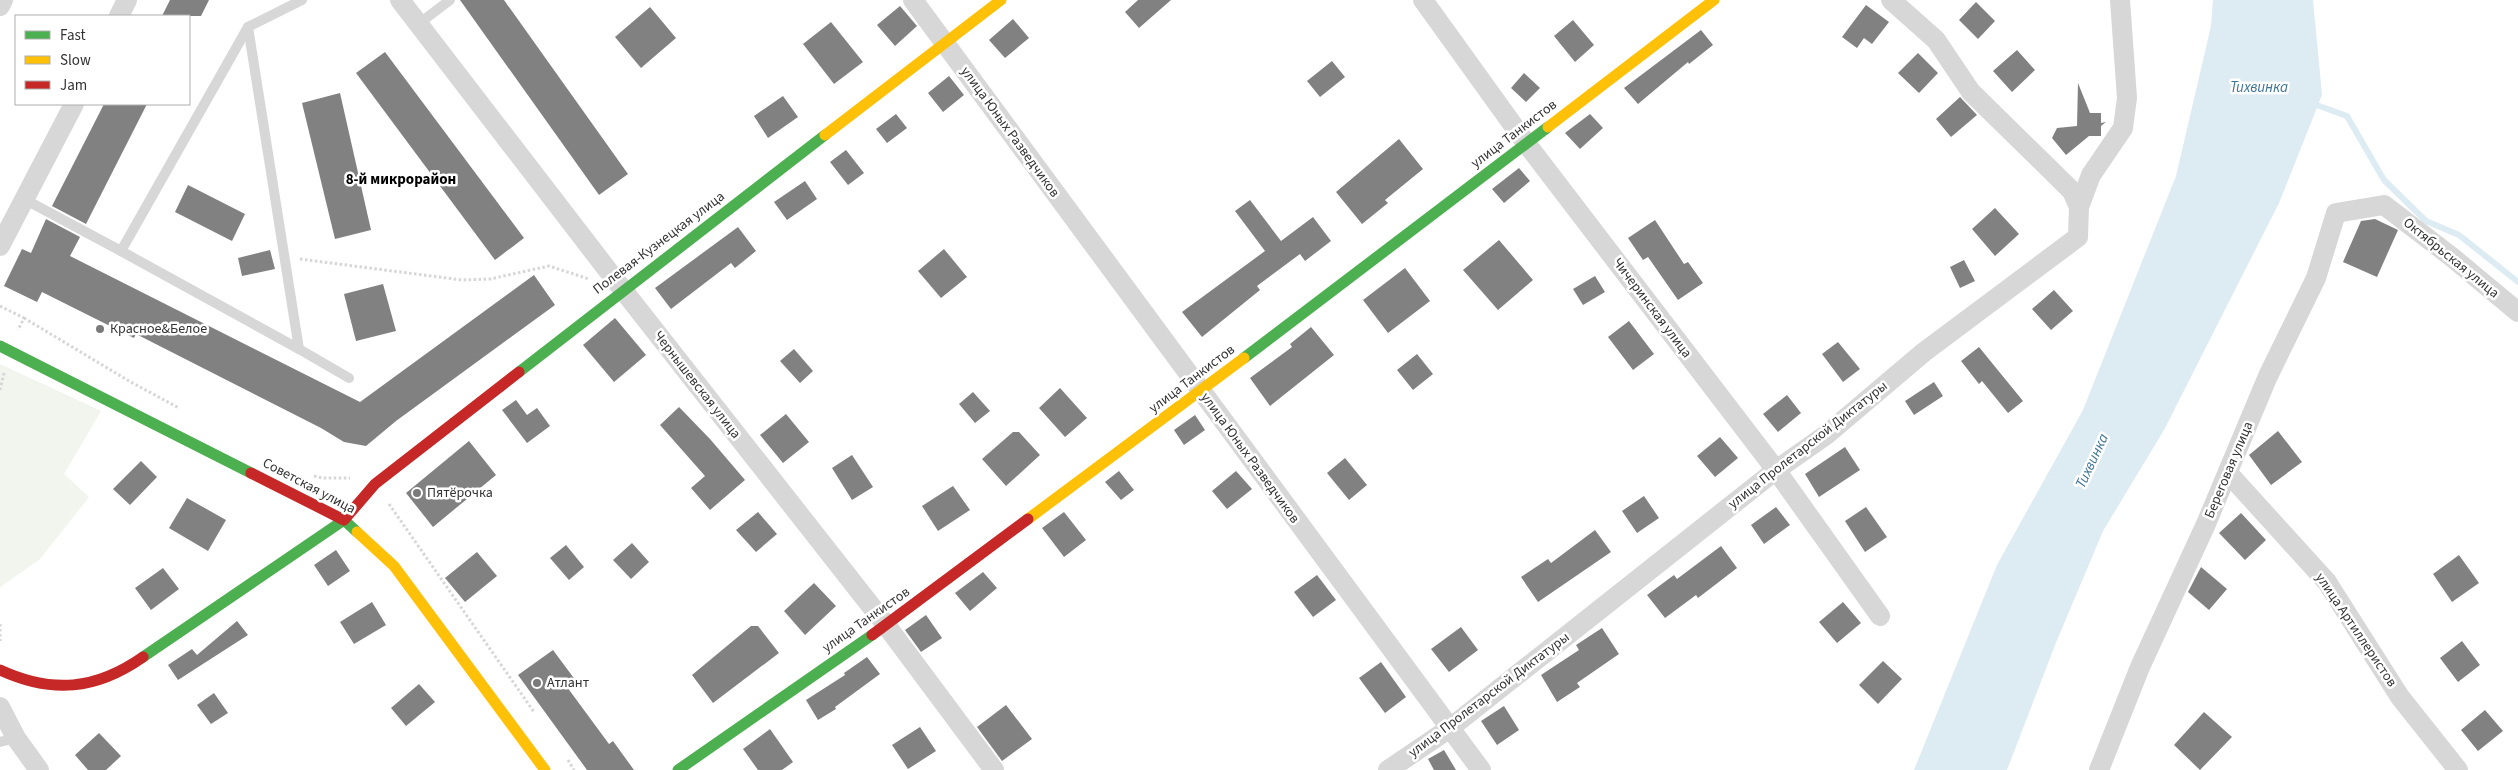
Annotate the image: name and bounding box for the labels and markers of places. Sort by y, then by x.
place label: Красное&Белое [110,319,207,339]
marker: Красное&Белое [94,323,106,335]
place label: Пятёрочка [427,483,493,503]
marker: Пятёрочка [411,487,423,499]
place label: Атлант [547,673,590,693]
marker: Атлант [531,677,543,689]

